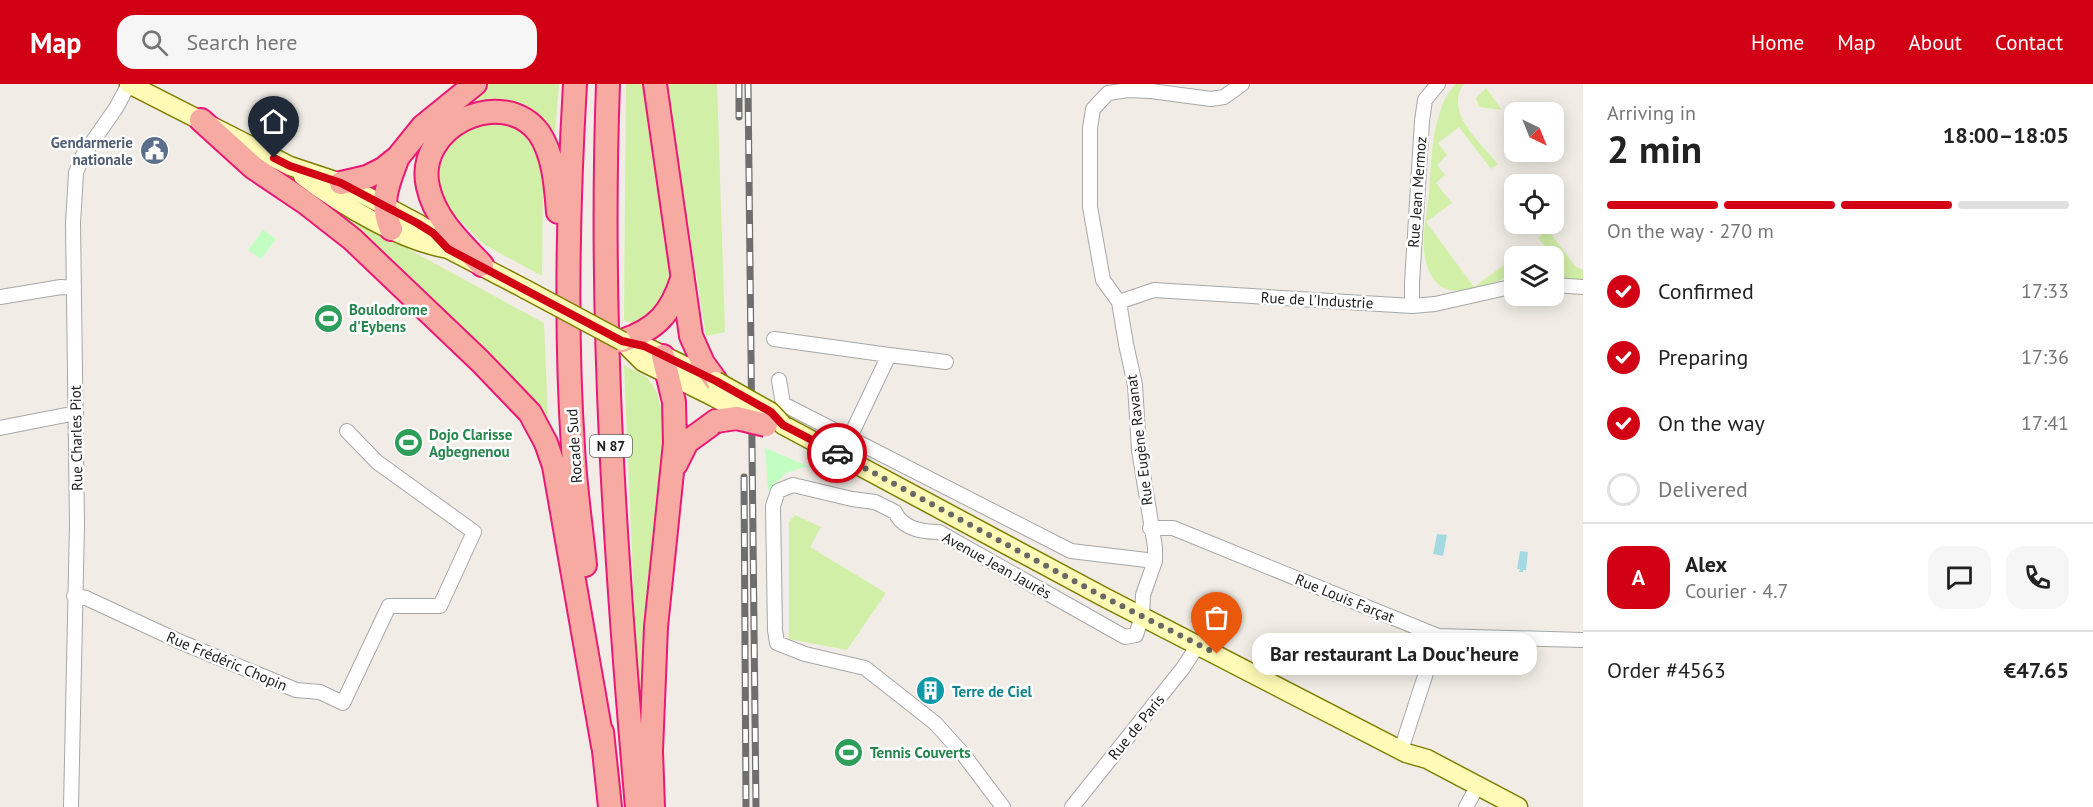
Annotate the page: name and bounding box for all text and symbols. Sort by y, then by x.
search box [117,15,537,69]
text: Map [30,24,81,61]
icon: search [138,26,171,59]
text: Search here [186,28,297,56]
text: Home [1751,29,1804,56]
text: Map [1837,29,1876,56]
text: About [1909,29,1962,56]
text: Contact [1995,29,2063,56]
pin [248,96,299,158]
text: Arriving in [1607,100,1696,126]
north arrow [1504,102,1564,162]
map controls [1504,102,1564,306]
icon: home [257,105,290,138]
text: 18:00–18:05 [1943,121,2069,149]
text: 2 min [1607,123,1702,174]
place label: Gendarmerie nationale [51,133,133,169]
public building icon: Gendarmerie nationale [138,135,170,167]
street label: Rue Jean Mermoz [1404,136,1430,248]
button: locate [1504,174,1564,234]
text: On the way · 270 m [1607,218,1774,244]
button: layers [1504,246,1564,306]
icon: check [1607,275,1640,308]
text: Confirmed [1658,277,1754,305]
text: 17:33 [2021,278,2069,304]
street label: Rue de l'Industrie [1260,288,1374,312]
place label: Boulodrome d'Eybens [349,300,428,336]
sports icon: Boulodrome d'Eybens [312,302,344,334]
icon: check [1607,341,1640,374]
text: Preparing [1658,343,1748,371]
text: 17:36 [2021,344,2069,370]
street label: Rue Eugène Ravanat [1122,373,1156,507]
street label: Rue Charles Piot [66,385,86,491]
icon: check [1607,407,1640,440]
street label: Rocade Sud [562,408,586,484]
text: On the way [1658,409,1765,437]
text: 17:41 [2021,410,2069,436]
courier [807,423,867,483]
place label: Dojo Clarisse Agbegnenou [429,425,513,461]
sports icon: Dojo Clarisse Agbegnenou [392,427,424,459]
road number: N 87 [590,435,632,457]
icon: car [821,437,854,470]
text: Delivered [1658,475,1748,503]
street label: Avenue Jean Jaurès [939,527,1055,603]
button: chat [1928,546,1991,609]
button: phone [2006,546,2069,609]
text: Alex [1685,550,1727,578]
text: A [1632,563,1645,591]
street label: Rue Louis Farçat [1293,569,1397,627]
text: Courier · 4.7 [1685,578,1788,604]
pin [1191,592,1242,654]
icon: bag [1200,601,1233,634]
street label: Rue Frédéric Chopin [164,627,290,695]
callout: Bar restaurant La Douc'heure [1253,633,1538,675]
text: Bar restaurant La Douc'heure [1270,641,1519,667]
text: Order #4563 [1607,656,1726,684]
text: €47.65 [2004,656,2069,684]
building icon: Terre de Ciel [915,675,947,707]
place label: Terre de Ciel [952,682,1033,701]
street label: Rue de Paris [1104,690,1168,764]
sports icon: Tennis Couverts [833,736,865,768]
place label: Tennis Couverts [870,743,970,762]

